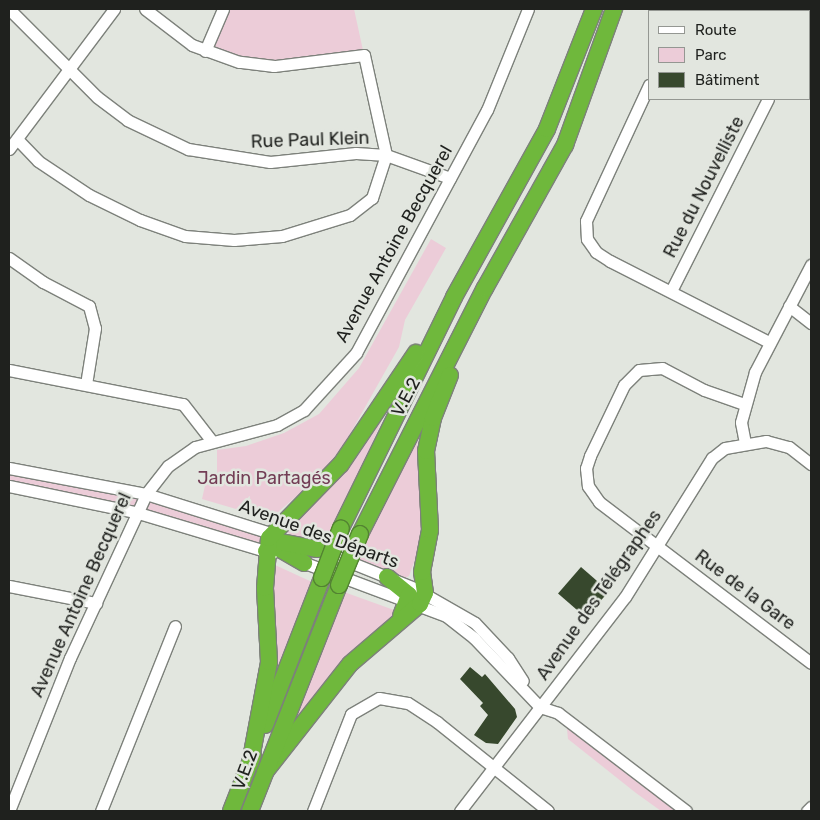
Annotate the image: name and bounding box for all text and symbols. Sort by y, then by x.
legend [648,10,810,100]
text: Route [695,21,737,39]
text: Parc [695,46,727,64]
text: Bâtiment [695,71,759,89]
street label: Rue du Nouvelliste [659,113,749,261]
street label: Rue Paul Klein [250,127,370,153]
street label: Avenue Antoine Becquerel [331,142,457,346]
street label: V.E.2 [387,374,425,420]
park label: Jardin Partagés [197,467,331,489]
street label: Avenue Antoine Becquerel [26,489,136,701]
street label: Avenue des Départs [236,495,402,573]
street label: Avenue des Télégraphes [532,506,666,684]
street label: Rue de la Gare [691,545,799,635]
street label: V.E.2 [228,747,262,793]

